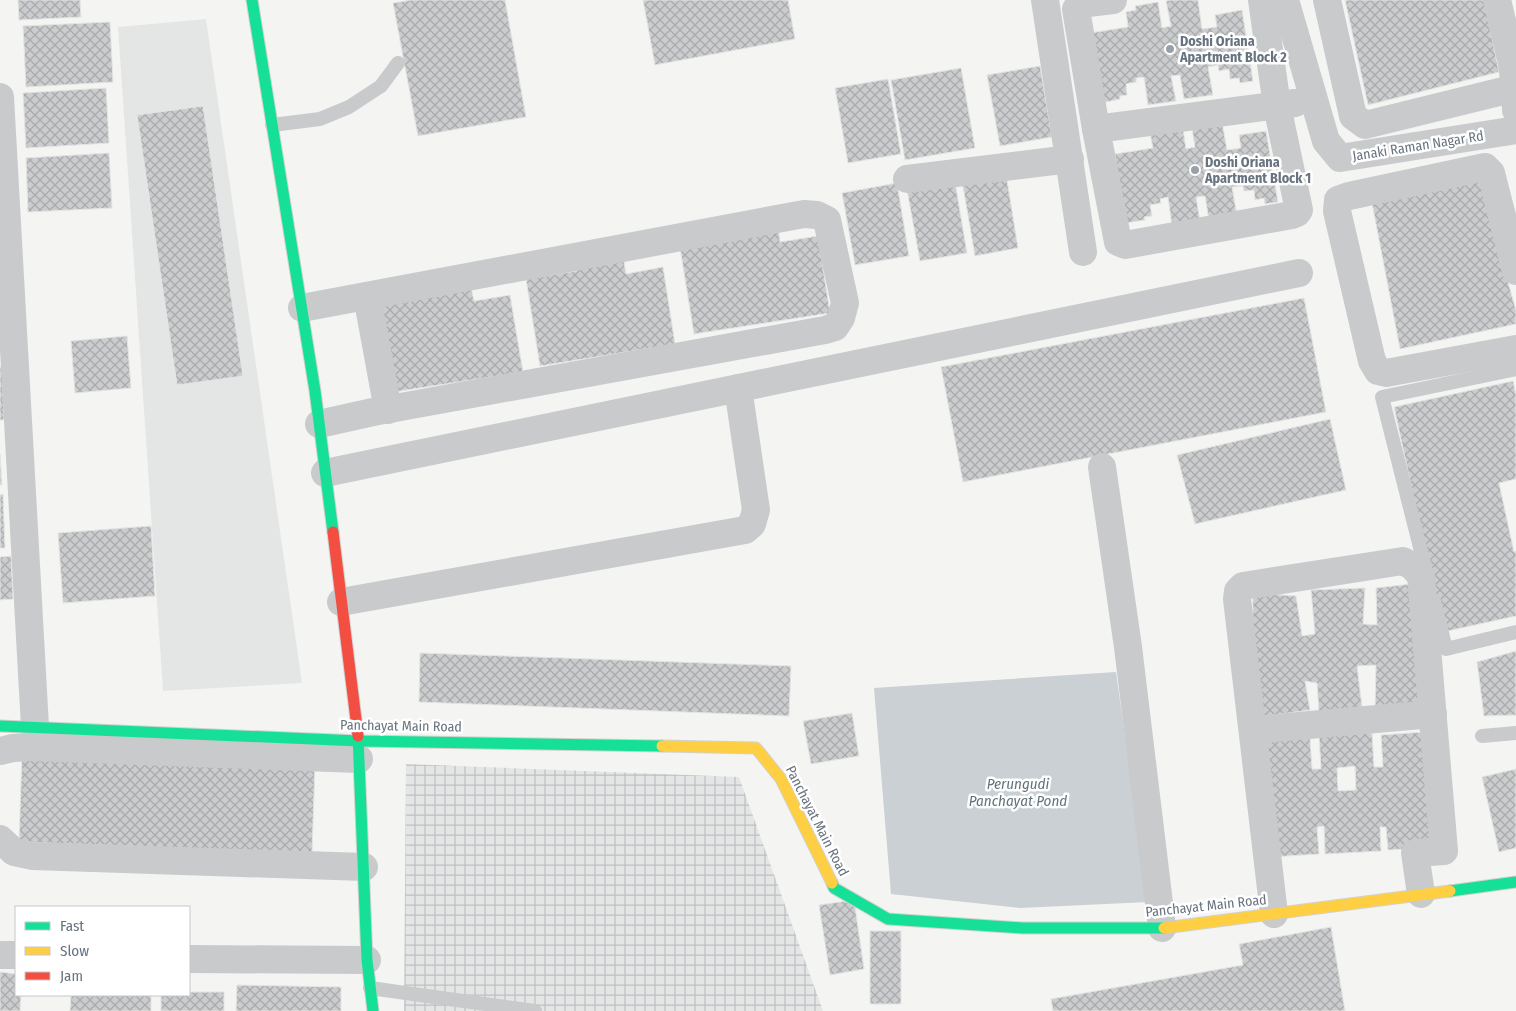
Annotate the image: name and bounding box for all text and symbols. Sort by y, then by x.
place label: Doshi Oriana Apartment Block 2 [1179,33,1287,66]
marker: Doshi Oriana Apartment Block 2 [1164,43,1176,55]
street label: Janaki Raman Nagar Rd [1351,127,1485,165]
place label: Doshi Oriana Apartment Block 1 [1204,154,1311,187]
marker: Doshi Oriana Apartment Block 1 [1189,164,1201,176]
street label: Panchayat Main Road [340,716,462,736]
street label: Panchayat Main Road [782,763,852,879]
water label: Perungudi Panchayat Pond [969,775,1067,810]
street label: Panchayat Main Road [1145,891,1267,921]
legend [15,906,190,996]
text: Fast [60,917,84,935]
text: Slow [60,942,89,960]
text: Jam [60,967,83,985]

